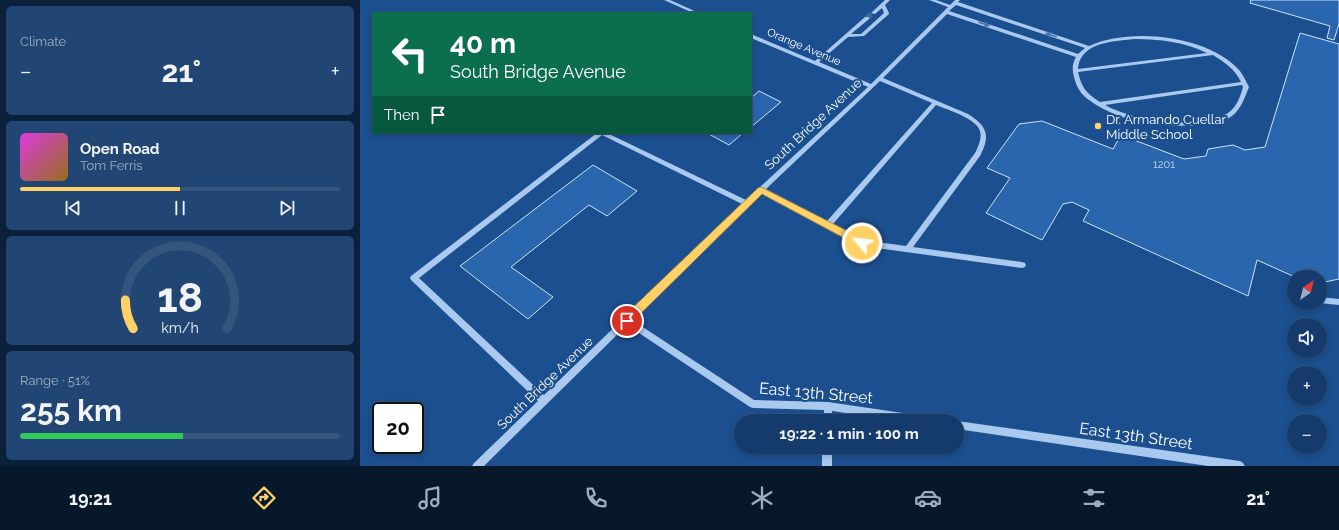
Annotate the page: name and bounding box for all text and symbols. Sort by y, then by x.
one-way arrow [978,22,990,28]
street label: Orange Avenue [765,26,843,69]
text: 40 m [450,27,516,60]
icon: left [384,28,436,80]
one-way arrow [1044,32,1056,38]
text: Climate [20,34,66,49]
text: 21° [162,54,201,89]
text: − [20,58,32,84]
text: + [331,58,340,84]
text: South Bridge Avenue [450,61,626,82]
street label: South Bridge Avenue [761,75,865,173]
icon: arrive [427,104,449,126]
text: Then [384,106,419,124]
place label: Dr. Armando Cuellar Middle School [1106,112,1226,142]
marker: Dr. Armando Cuellar Middle School [1093,121,1103,131]
text: Open Road [80,140,160,158]
text: Tom Ferris [80,158,143,173]
house number: 1201 [1153,158,1175,171]
icon: previous [62,197,84,219]
icon: pause [169,197,191,219]
icon: next [276,197,298,219]
position arrow [841,222,883,264]
north arrow [1287,270,1327,310]
map controls [1287,270,1327,454]
text: 18 [157,272,203,321]
pin [610,304,644,338]
icon: arrive [616,310,638,332]
button: sound [1287,318,1327,358]
text: km/h [161,319,199,335]
street label: South Bridge Avenue [494,333,596,432]
button: + [1287,366,1327,406]
text: Range · 51% [20,373,90,388]
street label: East 13th Street [758,379,874,407]
text: 255 km [20,393,122,428]
speed limit sign: 20 [372,402,424,454]
button: − [1287,414,1327,454]
street label: East 13th Street [1078,419,1194,453]
text: 19:22 · 1 min · 100 m [779,425,919,443]
icon: directions [250,484,278,512]
icon: music [416,484,444,512]
icon: phone [582,484,610,512]
icon: climate [748,484,776,512]
icon: car [914,484,942,512]
icon: filters [1080,484,1108,512]
text: 19:21 [69,488,112,509]
text: 21° [1246,488,1270,509]

